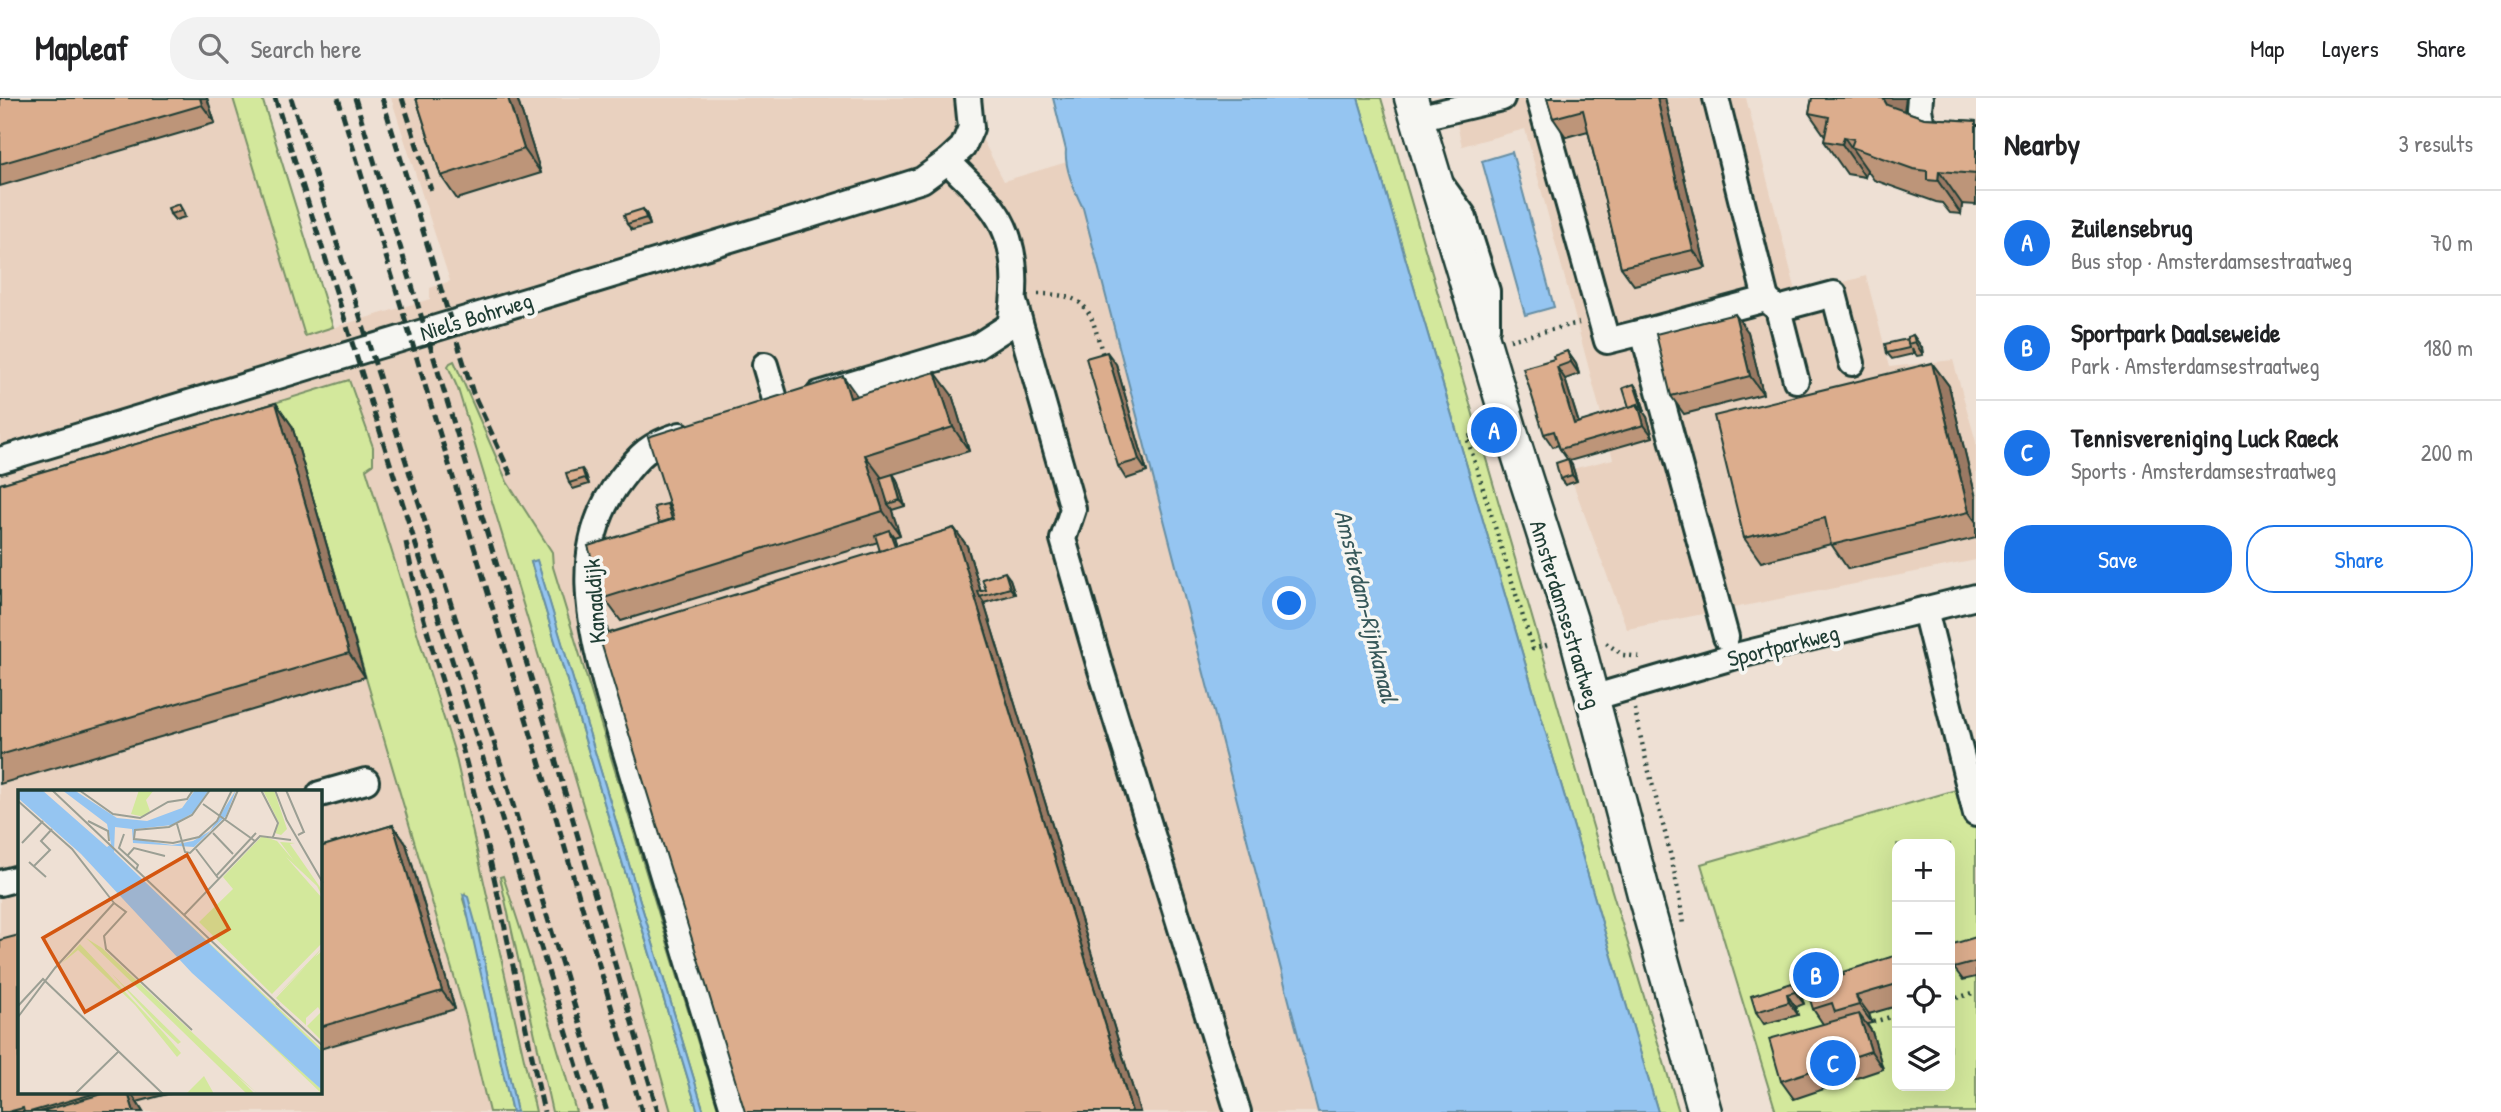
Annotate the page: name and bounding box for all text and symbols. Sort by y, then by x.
search box [170,17,660,80]
text: Mapleaf [35,26,128,70]
icon: search [194,29,232,67]
text: Search here [250,31,362,66]
text: Map [2250,32,2284,64]
text: Layers [2322,32,2379,64]
text: Share [2417,32,2466,64]
text: Nearby [2004,124,2080,164]
text: 3 results [2398,128,2473,159]
text: Zuilensebrug [2071,210,2192,245]
text: A [2021,227,2033,258]
text: 70 m [2430,227,2473,258]
text: Bus stop · Amsterdamsestraatweg [2071,245,2352,276]
street label: Niels Bohrweg [416,284,536,348]
text: Sportpark Daalseweide [2071,315,2280,350]
text: B [2021,332,2033,363]
text: 180 m [2423,332,2473,363]
text: Park · Amsterdamsestraatweg [2071,350,2320,381]
pin: A [1471,404,1517,456]
text: Tennisvereniging Luck Raeck [2071,420,2338,455]
text: C [2021,437,2033,468]
text: 200 m [2421,437,2473,468]
text: Sports · Amsterdamsestraatweg [2071,455,2336,486]
water label: Amsterdam-Rijnkanaal [1328,506,1407,707]
street label: Amsterdamsestraatweg [1523,516,1609,712]
button: Save [2004,525,2232,593]
button: Share [2246,525,2473,593]
street label: Kanaaldijk [576,557,612,644]
your location [1272,586,1306,620]
street label: Sportparkweg [1724,616,1842,674]
inset map [18,790,322,1094]
map controls [1892,839,1955,1091]
button: + [1892,839,1955,902]
button: − [1892,902,1955,965]
pin: B [1793,949,1839,1001]
button: locate [1892,965,1955,1028]
button: layers [1892,1028,1955,1091]
pin: C [1810,1037,1856,1089]

